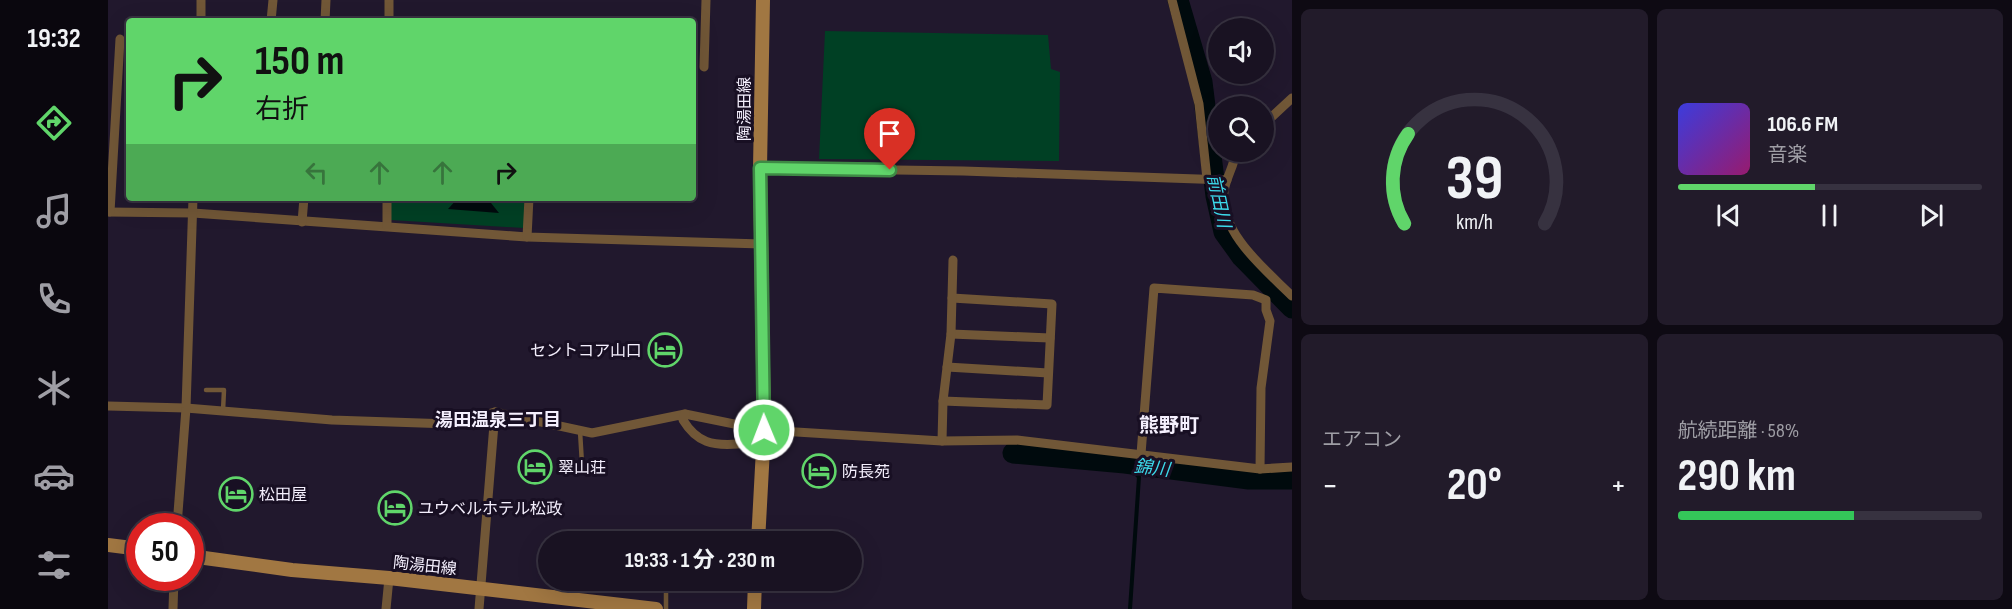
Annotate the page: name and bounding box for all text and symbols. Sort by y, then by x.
map controls [1208,18,1274,162]
button: sound [1208,18,1274,84]
text: 19:32 [27,23,81,55]
text: 150 m [255,36,344,87]
icon: right [156,42,234,120]
street label: 陶湯田線 [736,77,755,141]
text: 右折 [255,94,309,126]
button: search [1208,96,1274,162]
icon: directions [33,102,75,144]
pin [864,108,915,170]
text: 106.6 FM [1768,111,1838,138]
icon: arrive [873,117,906,150]
text: 39 [1445,142,1503,217]
text: 音楽 [1768,143,1808,167]
icon: left [300,156,333,189]
icon: ahead [363,156,396,189]
icon: ahead [426,156,459,189]
icon: right [489,156,522,189]
water label: 前田川 [1203,173,1235,232]
icon: music [33,190,75,232]
icon: previous [1712,199,1745,232]
icon: pause [1813,199,1846,232]
icon: next [1915,199,1948,232]
text: km/h [1456,211,1493,236]
icon: phone [33,278,75,320]
hotel icon: セントコア山口 [647,332,683,368]
place label: セントコア山口 [530,342,642,361]
icon: climate [33,367,75,409]
position arrow [732,398,796,462]
district label: 湯田温泉三丁目 [435,410,561,431]
district label: 熊野町 [1139,414,1199,438]
text: 航続距離 · 58% [1678,419,1799,443]
text: エアコン [1322,428,1402,452]
hotel icon: 翠山荘 [517,449,553,485]
text: 290 km [1678,449,1796,504]
hotel icon: 防長苑 [801,453,837,489]
icon: car [33,455,75,497]
water label: 錦川 [1133,456,1173,481]
text: 20° [1447,458,1502,513]
place label: 翠山荘 [558,459,606,478]
place label: 防長苑 [842,463,890,482]
text: − [1322,466,1338,506]
text: + [1610,466,1627,506]
hotel icon: 松田屋 [218,476,254,512]
place label: 松田屋 [259,486,307,505]
hotel icon: ユウベルホテル松政 [377,490,413,526]
place label: ユウベルホテル松政 [418,500,562,519]
speed limit sign: 50 [126,513,204,591]
icon: filters [33,544,75,586]
text: 19:33 · 1 分 · 230 m [625,547,775,574]
street label: 陶湯田線 [392,554,458,579]

